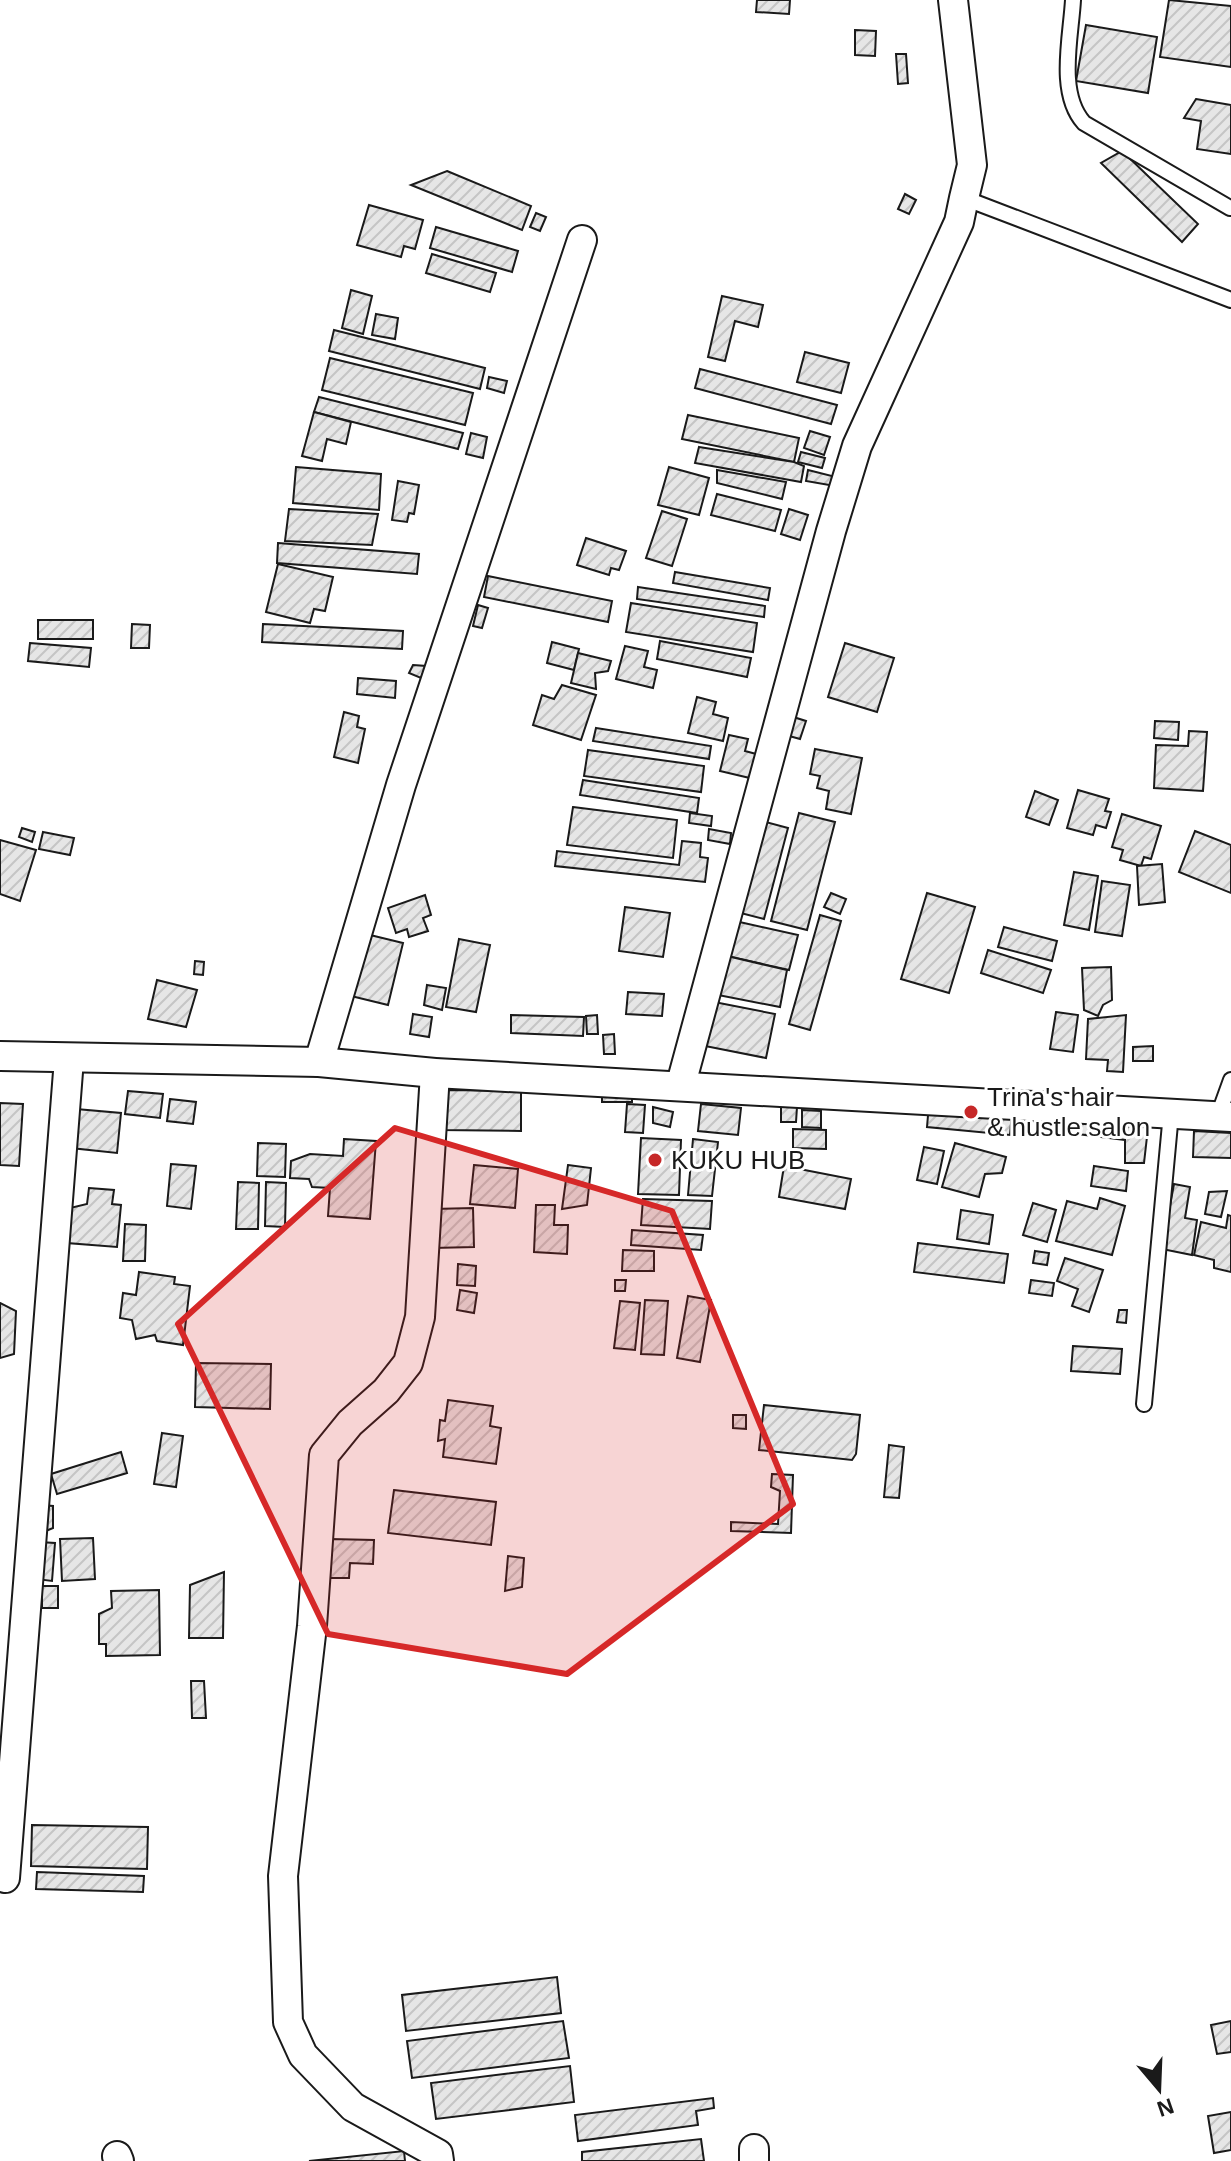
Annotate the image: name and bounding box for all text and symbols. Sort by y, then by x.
place label: Trina's hair & hustle salon [987,1082,1150,1142]
marker: Trina's hair & hustle salon [962,1103,980,1121]
place label: KUKU HUB [671,1145,805,1175]
marker: KUKU HUB [646,1151,664,1169]
north arrow [1119,2049,1199,2129]
text: N [1154,2093,1177,2122]

